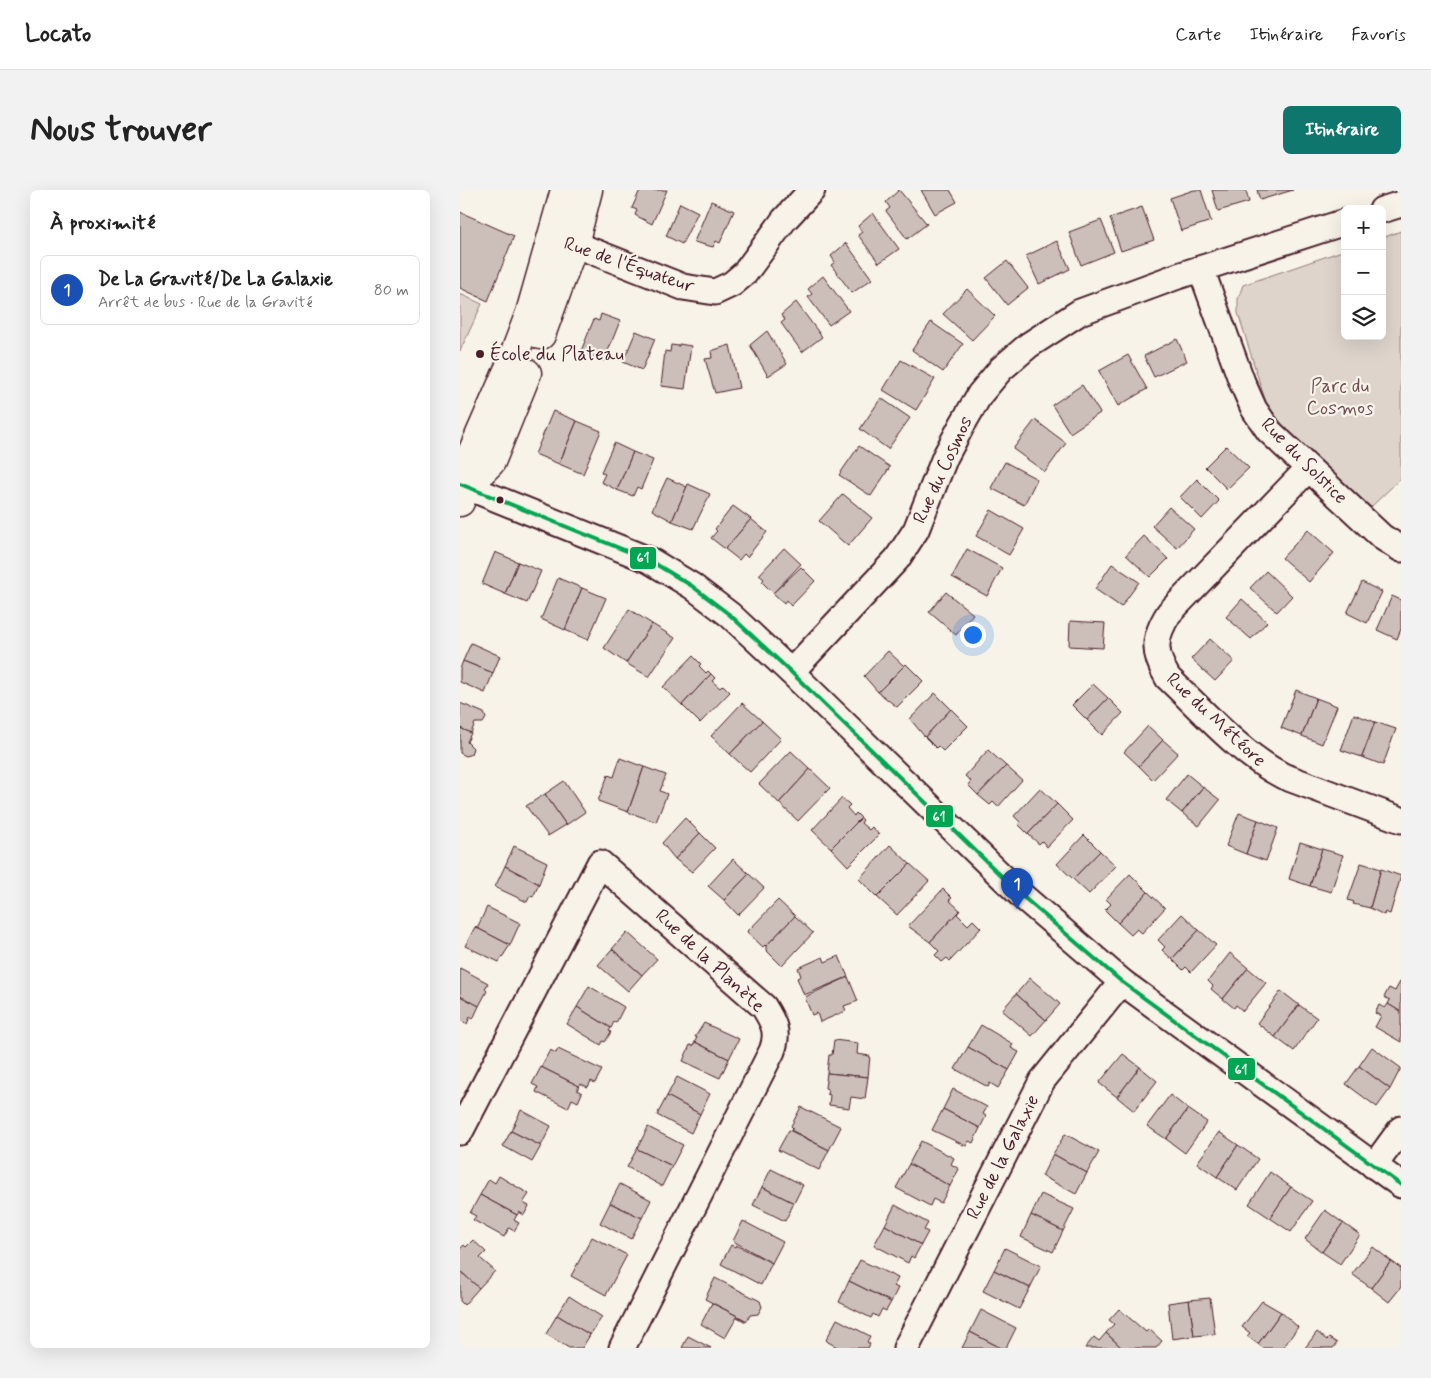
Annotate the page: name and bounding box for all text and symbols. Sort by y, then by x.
text: Locato [25,19,91,50]
text: Carte [1175,23,1221,47]
text: Itinéraire [1249,23,1323,47]
text: Favoris [1351,23,1406,47]
button: Itinéraire [1283,106,1401,154]
text: Nous trouver [30,107,212,153]
map controls [1341,205,1386,340]
button: + [1341,205,1386,250]
text: À proximité [50,209,156,237]
street label: Rue de l'Équateur [560,230,698,299]
button: − [1341,250,1386,295]
text: De La Gravité/De La Galaxie [98,267,333,292]
text: 1 [63,280,71,301]
text: 80 m [374,280,409,301]
text: Arrêt de bus · Rue de la Gravité [98,292,313,313]
button: layers [1341,295,1386,340]
place label: École du Plateau [490,341,624,367]
marker: École du Plateau [474,348,486,360]
park label: Parc du Cosmos [1307,374,1374,421]
street label: Rue du Cosmos [907,412,979,528]
street label: Rue du Solstice [1255,412,1353,510]
unlabelled marker [495,495,505,505]
line badge: 61 [629,546,657,570]
text: 61 [636,549,650,567]
your location [960,622,986,648]
street label: Rue du Météore [1161,667,1271,773]
line badge: 61 [925,804,954,828]
text: 61 [932,808,946,826]
pin: 1 [1001,868,1033,909]
street label: Rue de la Planète [650,904,770,1018]
line badge: 61 [1227,1057,1256,1081]
text: 61 [1234,1061,1248,1079]
street label: Rue de la Galaxie [961,1090,1045,1224]

